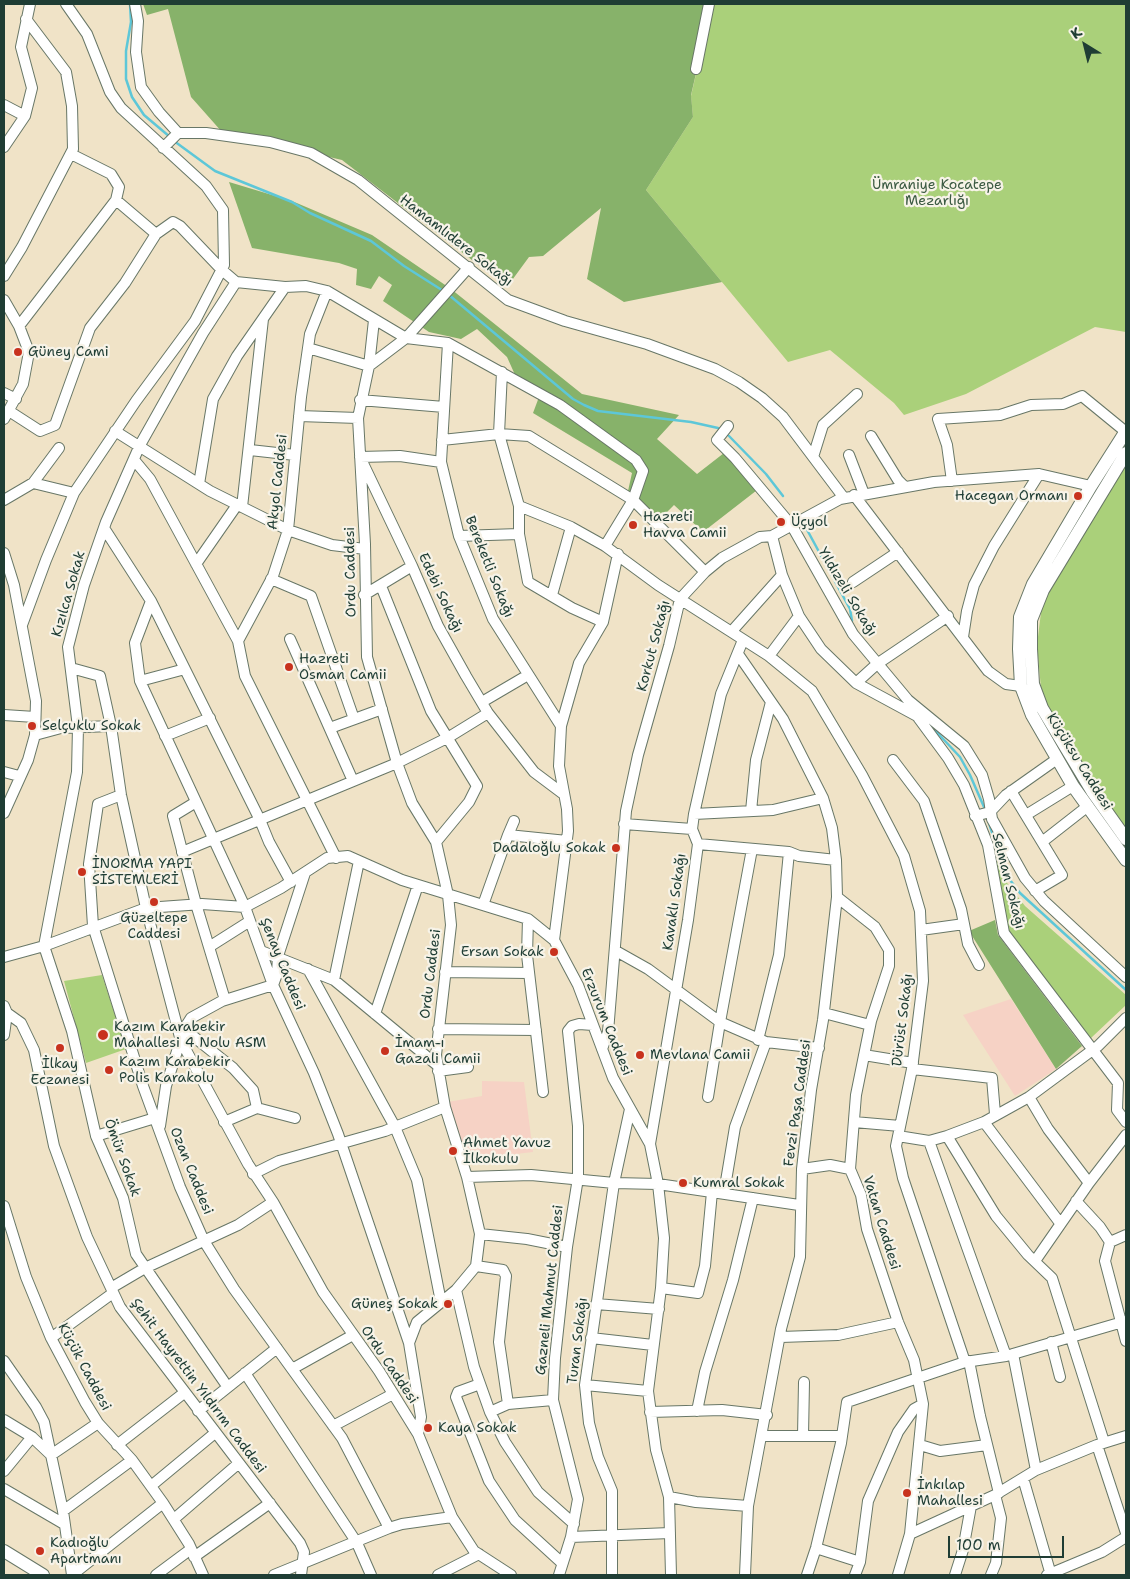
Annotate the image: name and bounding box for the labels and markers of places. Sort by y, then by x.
place label: Güney Cami [28,344,109,360]
marker: Güney Cami [12,346,24,358]
place label: Hacegan Ormanı [955,488,1068,504]
marker: Hacegan Ormanı [1072,490,1084,502]
place label: Hazreti Havva Camii [643,509,727,542]
place label: Üçyol [791,514,828,530]
marker: Üçyol [775,516,787,528]
marker: Hazreti Havva Camii [627,519,639,531]
place label: Hazreti Osman Camii [299,651,387,684]
marker: Hazreti Osman Camii [283,661,295,673]
place label: Selçuklu Sokak [42,718,141,734]
marker: Selçuklu Sokak [26,720,38,732]
place label: Dadaloğlu Sokak [493,840,606,856]
marker: Dadaloğlu Sokak [610,842,622,854]
place label: İNORMA YAPI SİSTEMLERİ [92,856,192,889]
marker: İNORMA YAPI SİSTEMLERİ [76,866,88,878]
marker: Güzeltepe Caddesi [148,896,160,908]
place label: Güzeltepe Caddesi [120,910,188,942]
place label: Ersan Sokak [461,944,544,960]
marker: Ersan Sokak [548,946,560,958]
place label: Kazım Karabekir Mahallesi 4 Nolu ASM [114,1019,266,1052]
marker: Kazım Karabekir Mahallesi 4 Nolu ASM [96,1028,110,1042]
place label: İmam-ı Gazali Camii [395,1035,481,1068]
marker: İlkay Eczanesi [54,1042,66,1054]
marker: İmam-ı Gazali Camii [379,1045,391,1057]
place label: Mevlana Camii [650,1047,751,1063]
marker: Mevlana Camii [634,1049,646,1061]
place label: Kazım Karabekir Polis Karakolu [119,1054,231,1086]
place label: İlkay Eczanesi [31,1056,89,1088]
marker: Kazım Karabekir Polis Karakolu [103,1064,115,1076]
place label: Ahmet Yavuz İlkokulu [463,1135,551,1168]
marker: Ahmet Yavuz İlkokulu [447,1145,459,1157]
place label: Kumral Sokak [693,1175,785,1191]
marker: Kumral Sokak [677,1177,689,1189]
place label: Güneş Sokak [351,1296,438,1312]
marker: Güneş Sokak [442,1298,454,1310]
place label: Kaya Sokak [438,1420,517,1436]
marker: Kaya Sokak [422,1422,434,1434]
place label: İnkılap Mahallesi [917,1477,983,1510]
marker: İnkılap Mahallesi [901,1487,913,1499]
place label: Kadıoğlu Apartmanı [50,1535,122,1568]
marker: Kadıoğlu Apartmanı [34,1545,46,1557]

